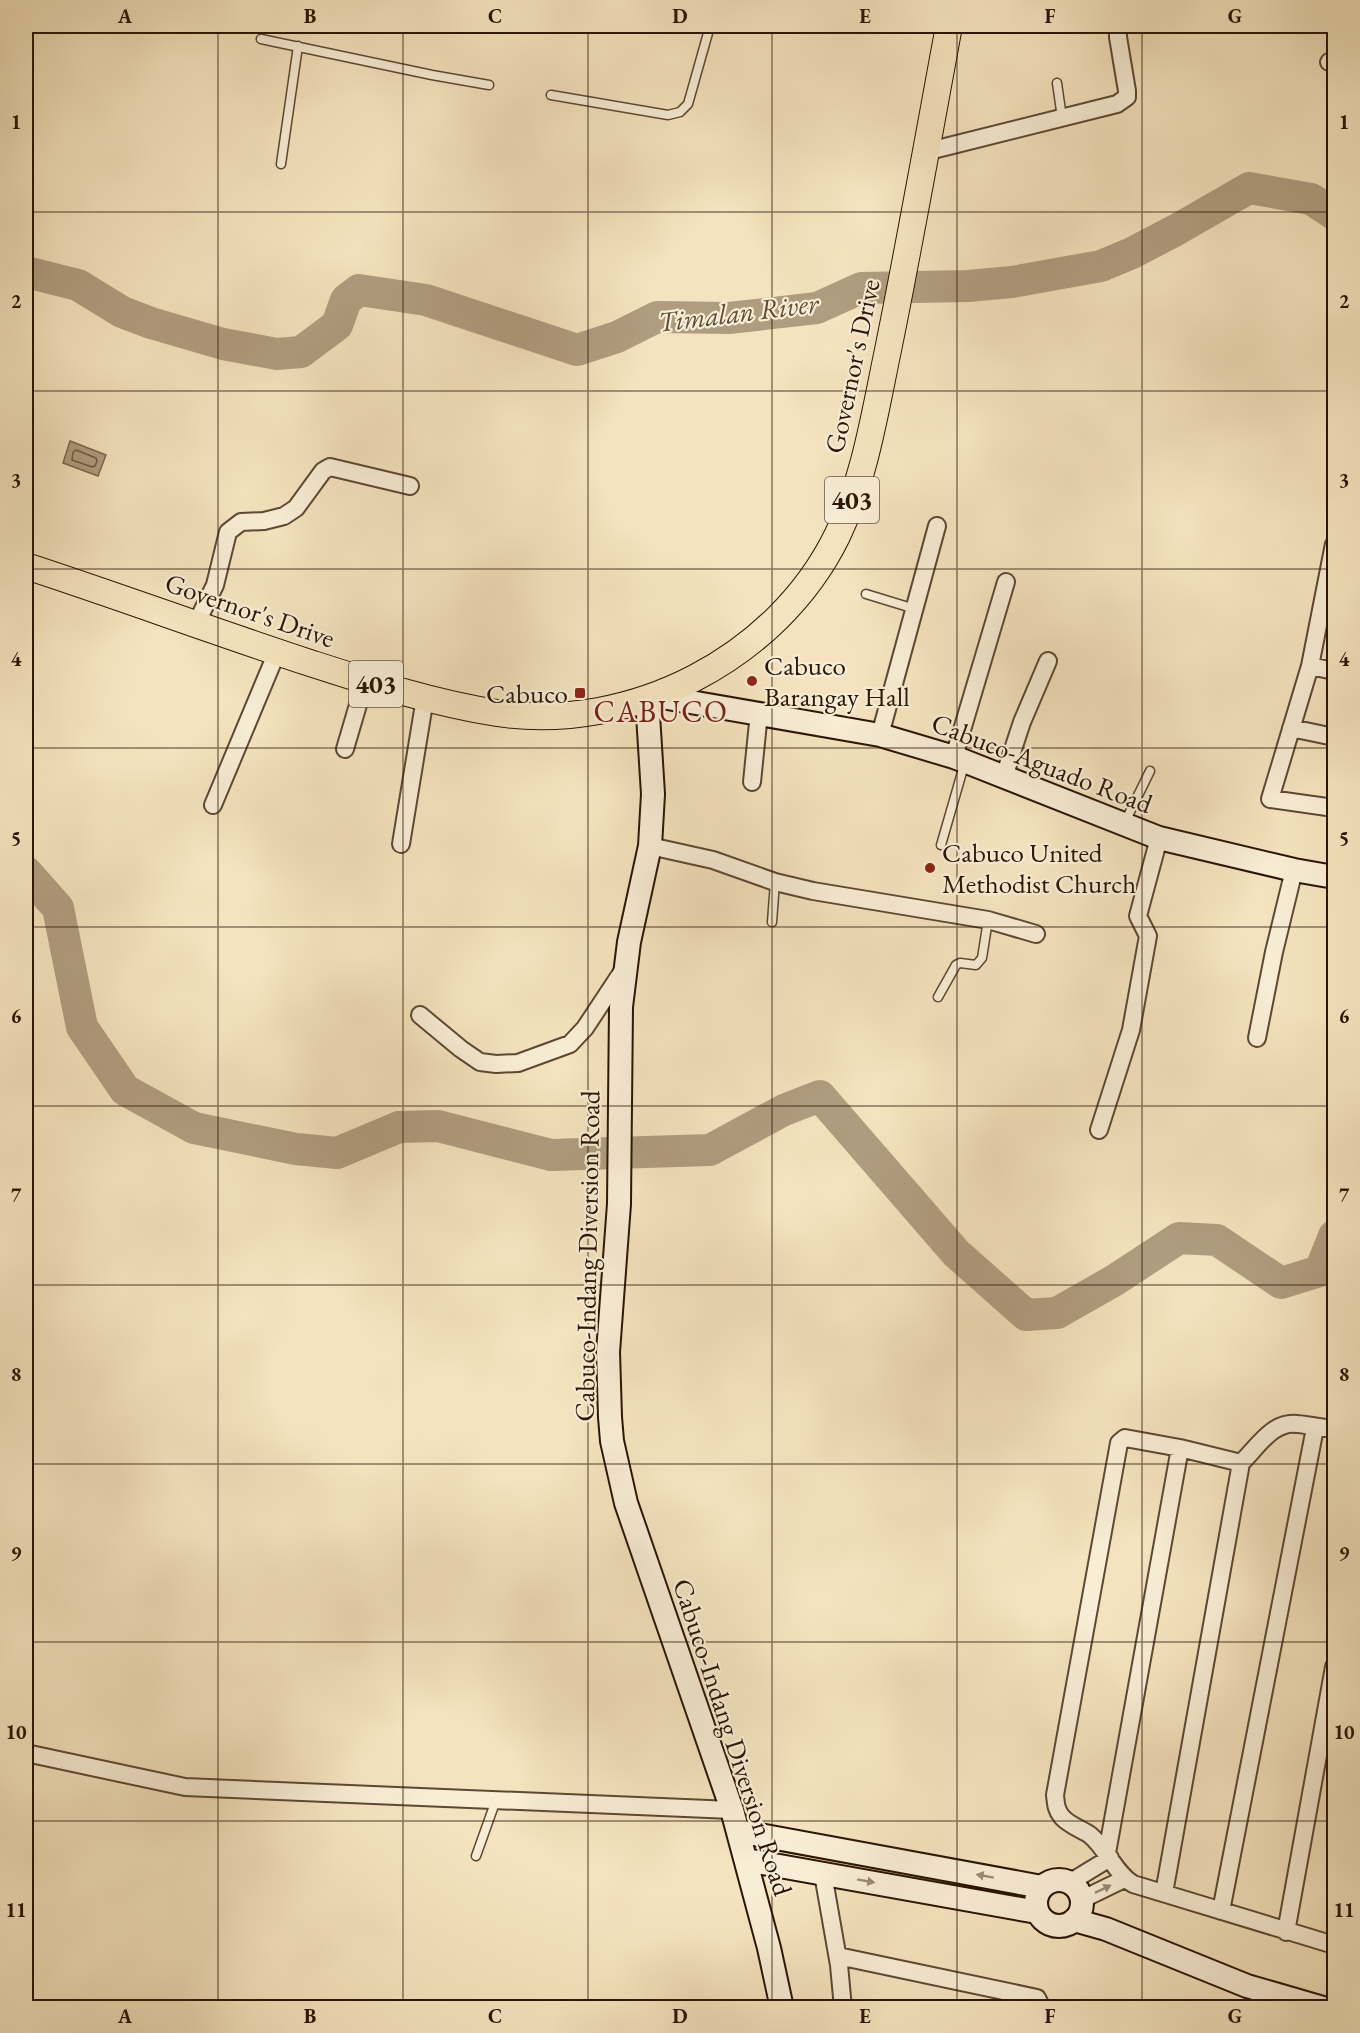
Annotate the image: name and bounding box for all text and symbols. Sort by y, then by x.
text: A [117,3,133,29]
text: B [304,3,316,29]
text: C [488,3,502,29]
text: D [672,3,688,29]
text: E [859,3,871,29]
text: F [1045,3,1056,29]
text: G [1228,3,1242,29]
text: 1 [11,109,21,135]
text: 1 [1339,109,1349,135]
street label: Governor's Drive [816,276,888,456]
water label: Timalan River [656,284,822,340]
text: 2 [11,288,22,314]
text: 2 [1339,288,1350,314]
text: 3 [11,467,21,493]
text: 3 [1339,467,1349,493]
road number: 403 [825,477,879,523]
street label: Governor's Drive [161,565,339,655]
text: 4 [11,646,22,672]
text: 4 [1339,646,1350,672]
place label: Cabuco Barangay Hall [764,648,910,714]
road number: 403 [349,661,403,707]
marker: Cabuco Barangay Hall [745,674,759,688]
place label: Cabuco [486,676,568,711]
marker: Cabuco [573,686,587,700]
district label: CABUCO [594,692,729,731]
street label: Cabuco-Aguado Road [927,705,1158,821]
text: 5 [11,825,21,851]
text: 5 [1339,825,1349,851]
place label: Cabuco United Methodist Church [942,835,1136,901]
marker: Cabuco United Methodist Church [923,861,937,875]
text: 6 [11,1003,22,1029]
text: 6 [1339,1003,1350,1029]
street label: Cabuco-Indang Diversion Road [567,1090,607,1422]
text: 7 [11,1182,22,1208]
text: 7 [1339,1182,1350,1208]
text: 8 [11,1361,21,1387]
text: 8 [1339,1361,1349,1387]
text: 9 [11,1540,22,1566]
text: 9 [1339,1540,1350,1566]
street label: Cabuco-Indang Diversion Road [665,1574,801,1900]
text: 10 [5,1719,27,1745]
text: 10 [1333,1719,1355,1745]
one-way arrow [975,1872,994,1881]
one-way arrow [857,1877,876,1886]
one-way arrow [1094,1885,1111,1894]
text: 11 [5,1897,27,1923]
text: 11 [1333,1897,1355,1923]
text: A [117,2003,133,2029]
text: B [304,2003,316,2029]
text: C [488,2003,502,2029]
text: D [672,2003,688,2029]
text: E [859,2003,871,2029]
text: F [1045,2003,1056,2029]
text: G [1228,2003,1242,2029]

